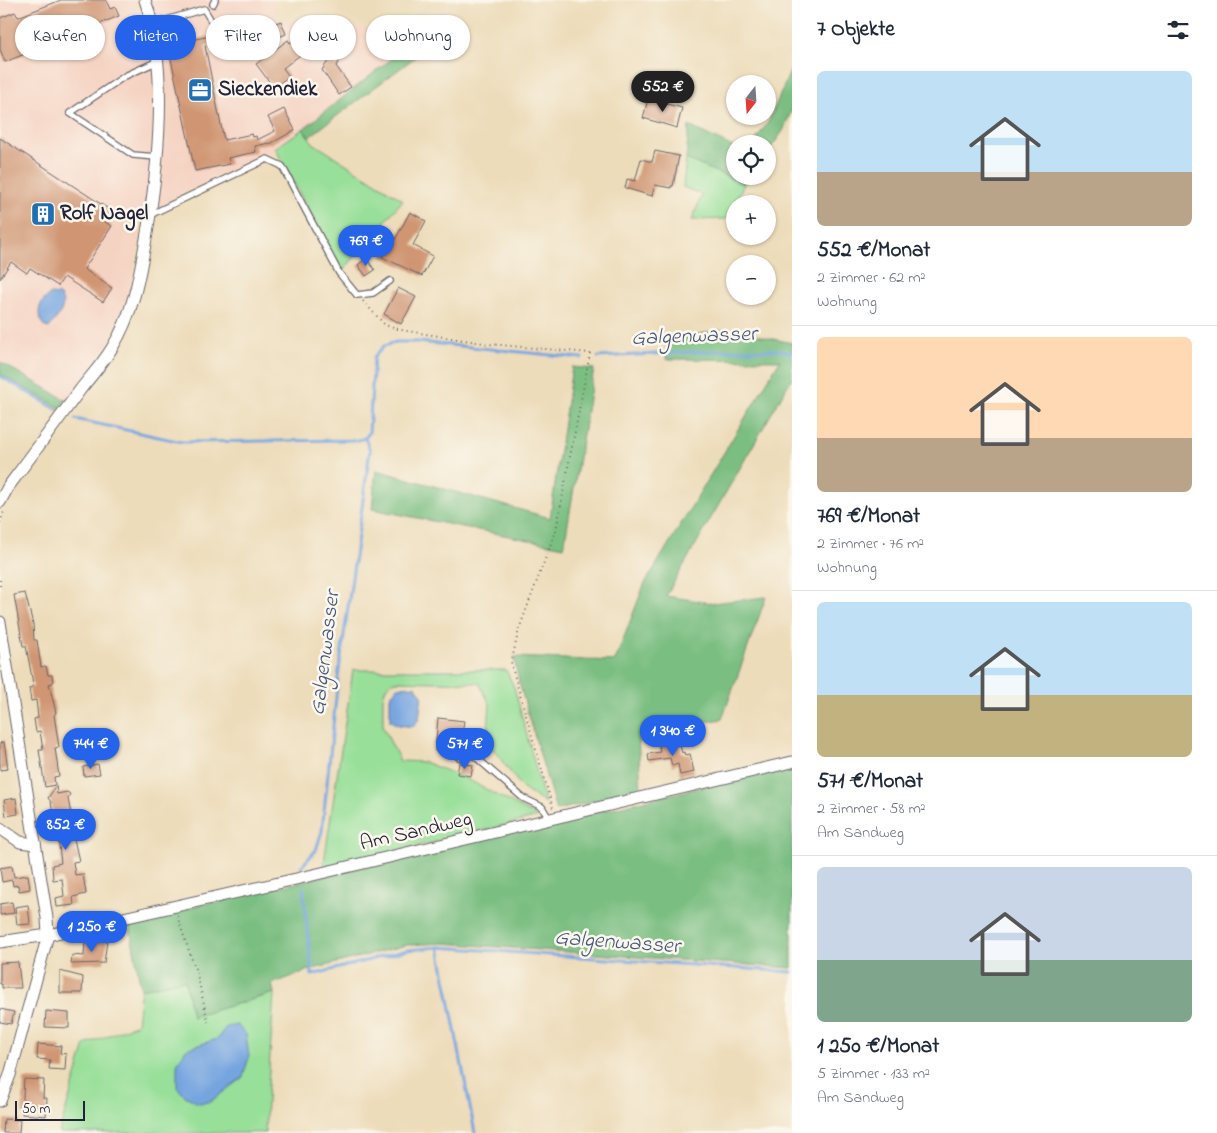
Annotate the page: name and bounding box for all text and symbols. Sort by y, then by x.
chip: Kaufen [15,15,105,60]
chip: Mieten [115,15,196,60]
chip: Filter [206,15,280,60]
chip: Neu [290,15,356,60]
chip: Wohnung [366,15,470,60]
text: 7 Objekte [817,15,895,45]
icon: filters [1164,16,1192,44]
pin: 552 € [628,70,698,113]
place label: Sieckendiek [218,75,318,105]
text: 552 € [642,75,684,99]
north arrow [726,75,776,125]
map controls [726,75,776,305]
office icon: Sieckendiek [187,77,213,103]
icon: home [960,104,1050,194]
button: locate [726,135,776,185]
button: + [726,195,776,245]
place label: Rolf Nagel [60,199,149,231]
building icon: Rolf Nagel [30,201,56,227]
pin: 769 € [331,224,401,267]
text: 769 € [349,229,383,253]
text: 552 €/Monat [817,236,930,266]
button: − [726,255,776,305]
text: 2 Zimmer · 62 m² [817,266,925,290]
text: Wohnung [817,290,877,314]
water label: Galgenwasser [631,319,760,355]
icon: home [960,369,1050,459]
text: 769 €/Monat [817,502,920,532]
text: 2 Zimmer · 76 m² [817,532,924,556]
text: Wohnung [817,556,877,580]
water label: Galgenwasser [302,586,350,717]
icon: home [960,634,1050,724]
pin: 1 340 € [627,714,719,757]
text: 1 340 € [651,719,695,743]
pin: 744 € [56,728,126,770]
pin: 571 € [430,728,500,770]
text: 744 € [74,732,108,756]
text: 571 € [447,732,483,756]
text: 571 €/Monat [817,767,923,797]
text: 2 Zimmer · 58 m² [817,797,926,821]
street label: Am Sandweg [357,805,475,861]
pin: 852 € [31,808,101,851]
text: 852 € [47,813,85,837]
text: Am Sandweg [817,821,904,845]
icon: home [960,899,1050,989]
pin: 1 250 € [46,910,138,953]
text: 1 250 € [68,915,116,939]
water label: Galgenwasser [553,923,684,964]
text: 1 250 €/Monat [817,1032,939,1062]
text: 5 Zimmer · 133 m² [817,1062,930,1086]
text: Am Sandweg [817,1086,904,1110]
scale bar [15,1098,85,1121]
text: 50 m [22,1099,50,1120]

